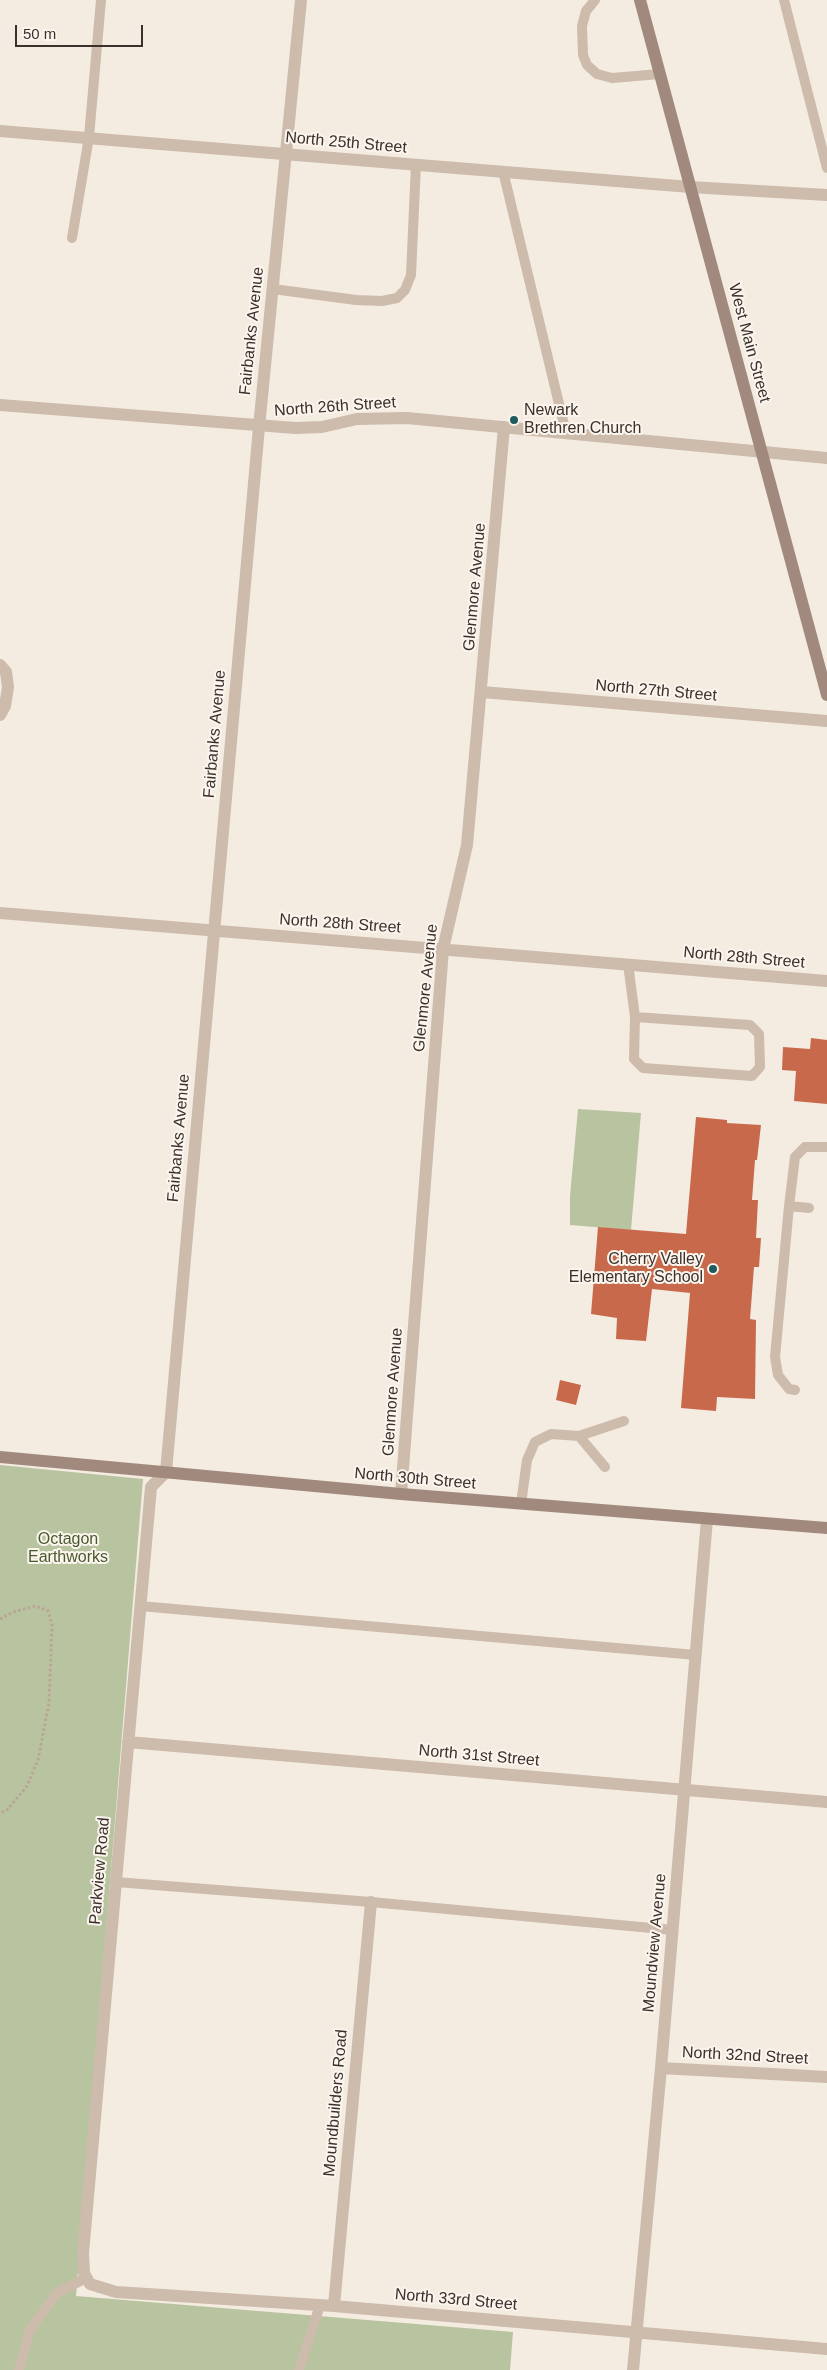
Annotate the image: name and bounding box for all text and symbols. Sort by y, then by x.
scale bar [18,15,145,47]
text: 50 m [23,25,56,42]
street label: North 25th Street [284,128,408,158]
street label: Fairbanks Avenue [236,266,268,396]
street label: West Main Street [724,281,774,405]
street label: North 26th Street [274,393,396,421]
place label: Newark Brethren Church [524,401,641,439]
marker: Newark Brethren Church [508,414,520,426]
street label: Glenmore Avenue [460,522,490,652]
street label: Fairbanks Avenue [200,669,230,799]
street label: North 27th Street [594,676,718,706]
street label: North 28th Street [279,910,401,938]
street label: Glenmore Avenue [410,923,442,1053]
street label: North 28th Street [682,943,806,973]
street label: Fairbanks Avenue [164,1073,194,1203]
place label: Cherry Valley Elementary School [569,1250,703,1288]
marker: Cherry Valley Elementary School [707,1263,719,1275]
street label: Glenmore Avenue [379,1327,407,1457]
street label: North 30th Street [353,1464,477,1494]
park label: Octagon Earthworks [28,1530,108,1568]
street label: North 31st Street [418,1741,540,1771]
street label: Parkview Road [86,1817,114,1925]
street label: Moundview Avenue [639,1873,671,2013]
street label: Moundbuilders Road [320,2029,352,2177]
street label: North 32nd Street [681,2043,809,2069]
street label: North 33rd Street [394,2285,518,2315]

